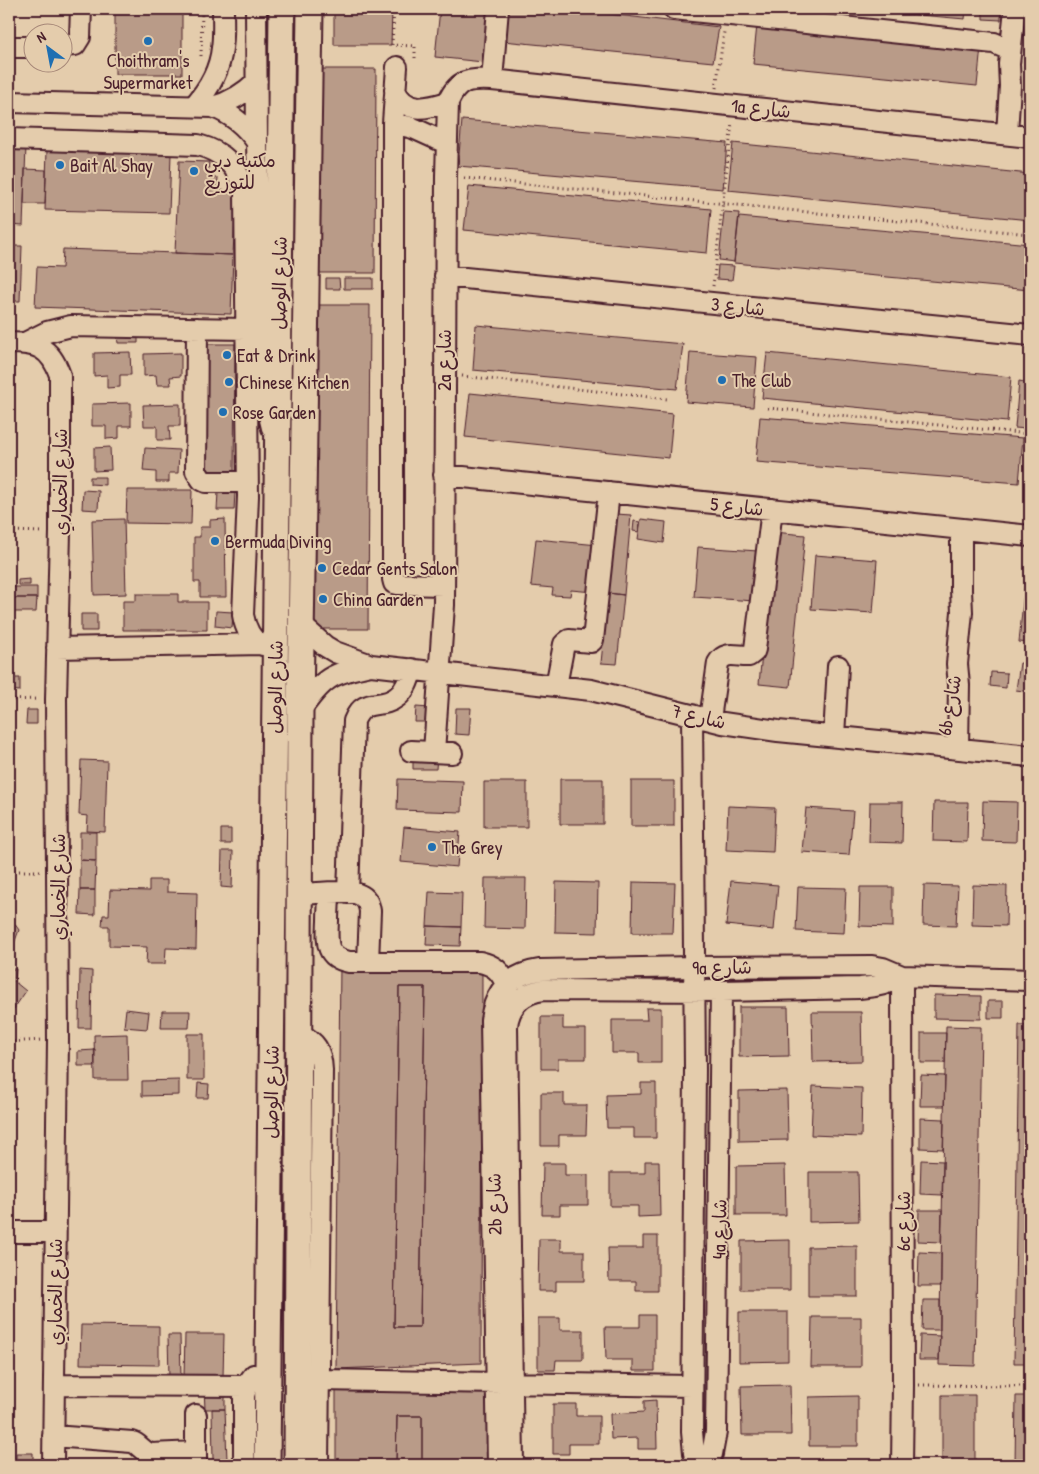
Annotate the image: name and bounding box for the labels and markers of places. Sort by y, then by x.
marker: Choithram's Supermarket [142,35,154,47]
place label: Choithram's Supermarket [104,47,193,95]
place label: مكتبة دبي للتوزيع [204,147,276,196]
place label: Bait Al Shay [70,152,153,178]
marker: Bait Al Shay [54,159,66,171]
marker: مكتبة دبي للتوزيع [188,165,200,177]
place label: Eat & Drink [237,342,315,368]
marker: Eat & Drink [221,349,233,361]
place label: The Club [732,367,792,393]
place label: Chinese Kitchen [239,369,349,395]
marker: The Club [716,374,728,386]
marker: Chinese Kitchen [223,376,235,388]
place label: Rose Garden [233,399,316,425]
marker: Rose Garden [217,406,229,418]
place label: Bermuda Diving [225,528,331,554]
marker: Bermuda Diving [209,535,221,547]
place label: Cedar Gents Salon [332,555,457,581]
marker: Cedar Gents Salon [316,562,328,574]
place label: China Garden [333,586,424,612]
marker: China Garden [317,593,329,605]
place label: The Grey [442,834,503,860]
marker: The Grey [426,841,438,853]

